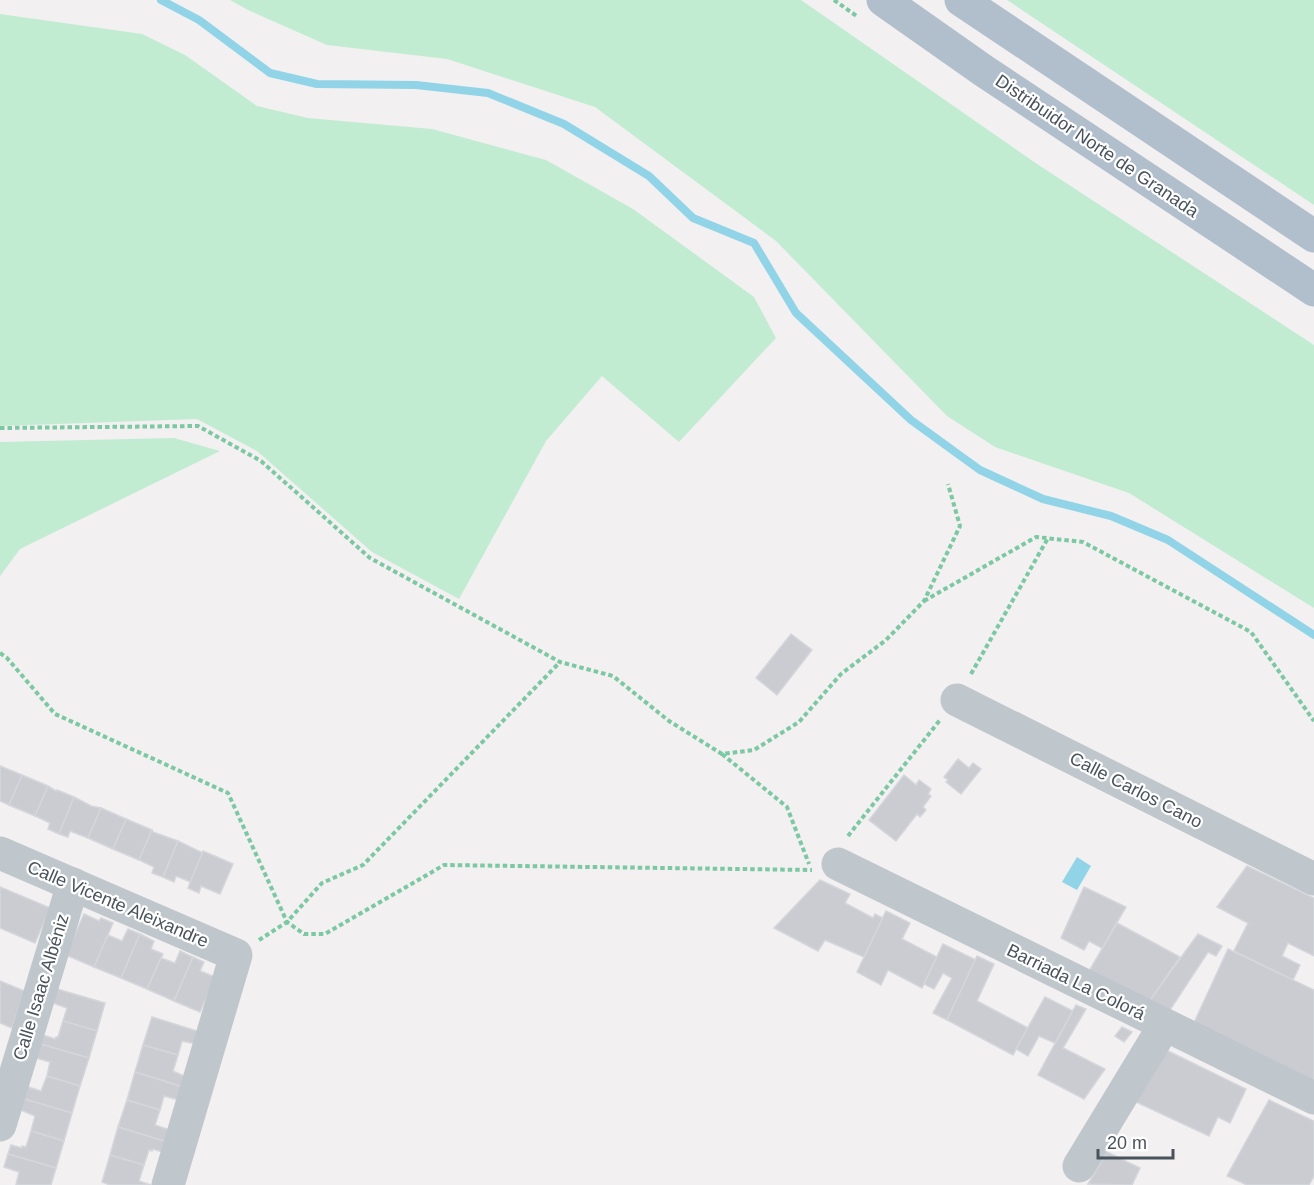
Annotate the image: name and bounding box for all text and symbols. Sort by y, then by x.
street label: Distribuidor Norte de Granada [992,71,1203,222]
street label: Calle Carlos Cano [1066,748,1206,832]
street label: Calle Vicente Aleixandre [24,857,212,951]
street label: Calle Isaac Albéniz [9,911,73,1063]
street label: Barriada La Colorá [1004,940,1149,1025]
scale bar [1098,1122,1173,1160]
text: 20 m [1107,1133,1147,1153]

